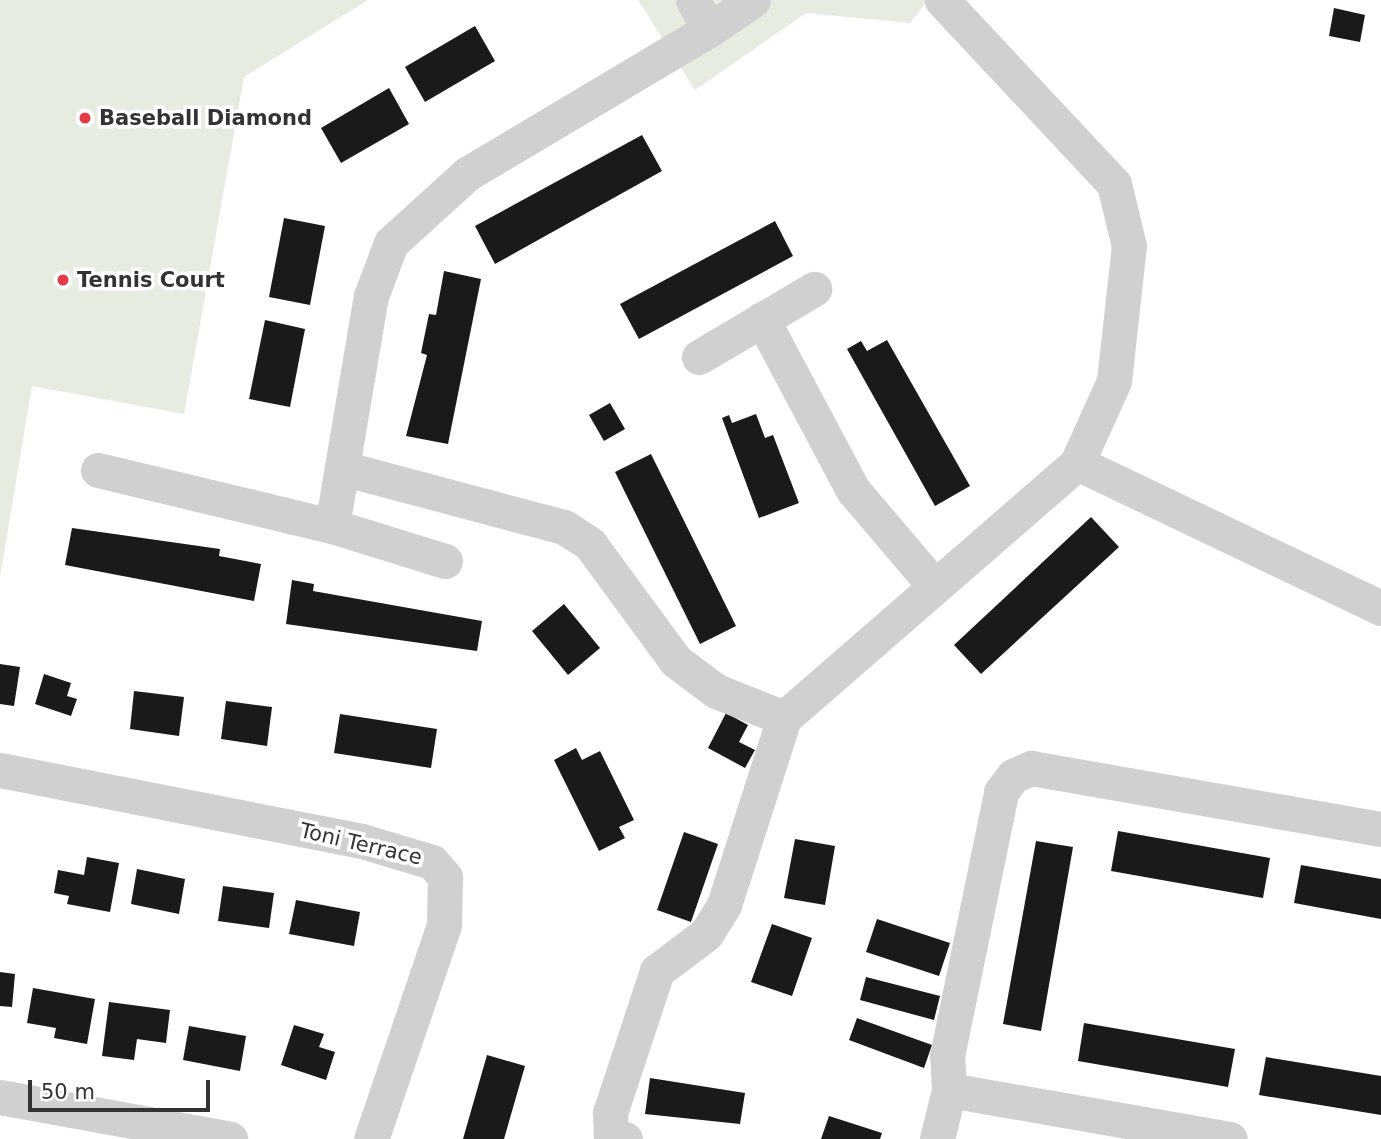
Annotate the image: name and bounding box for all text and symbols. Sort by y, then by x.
place label: Baseball Diamond [99,105,312,131]
marker: Baseball Diamond [77,110,93,126]
place label: Tennis Court [77,267,225,293]
marker: Tennis Court [55,272,71,288]
street label: Toni Terrace [298,818,424,870]
scale bar [32,1066,214,1110]
text: 50 m [41,1080,95,1104]

